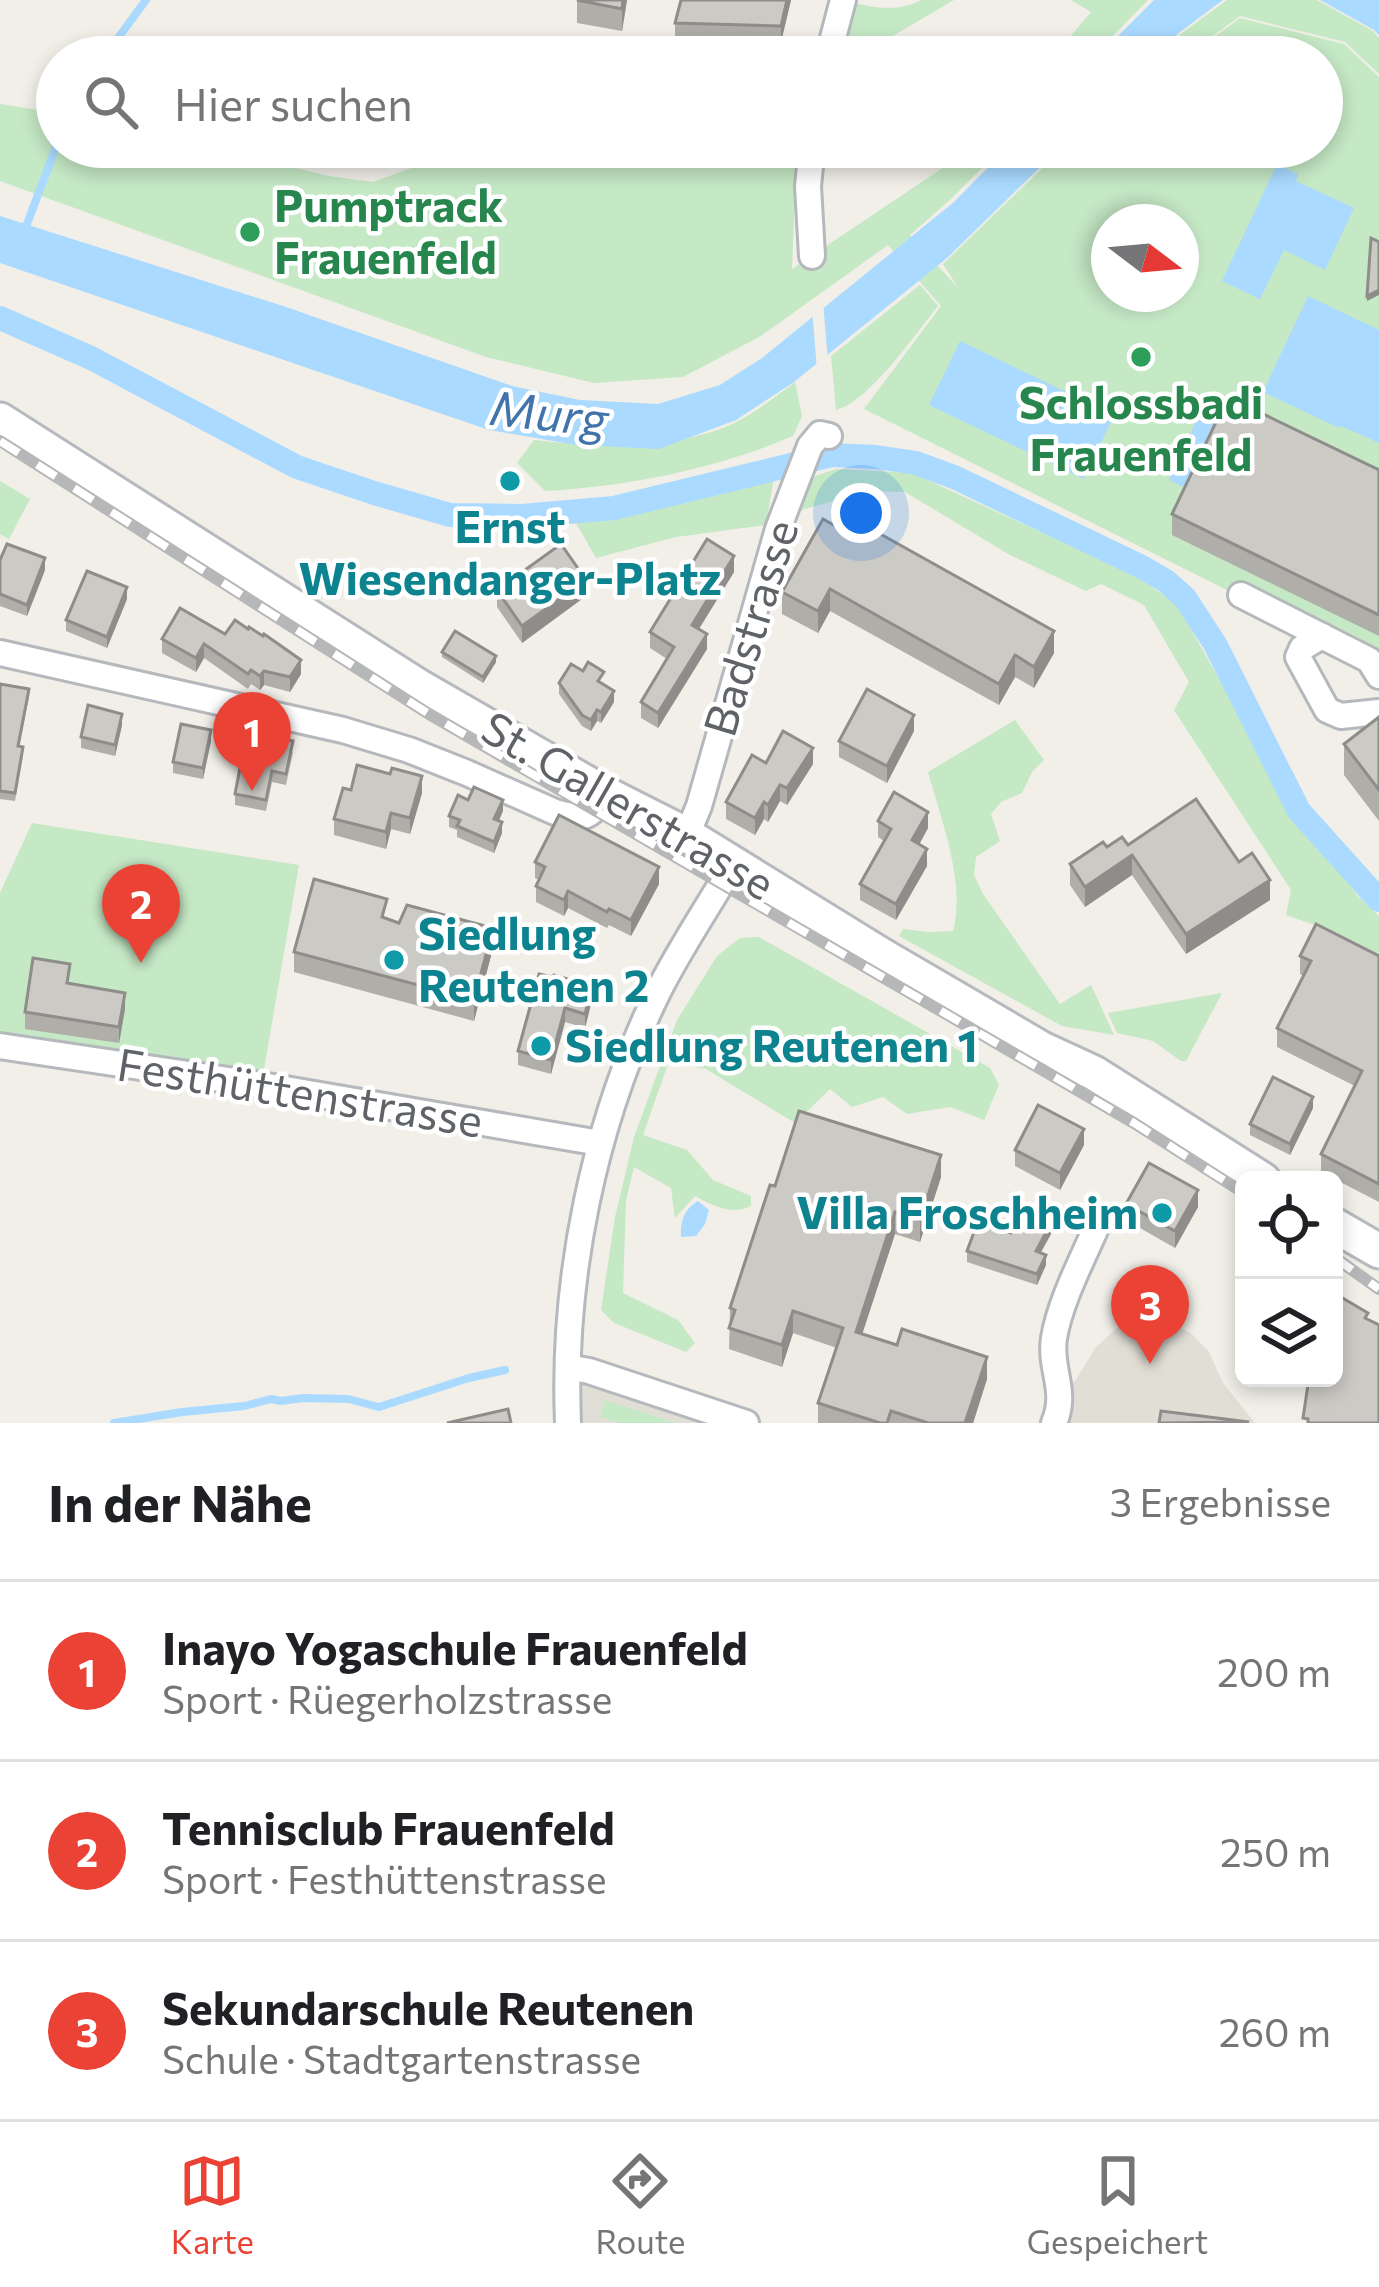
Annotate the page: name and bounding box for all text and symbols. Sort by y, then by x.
search box [36,36,1343,168]
icon: search [78,69,144,135]
text: Hier suchen [174,75,413,130]
place label: Pumptrack Frauenfeld [274,176,503,283]
north arrow [1091,204,1199,312]
marker: Pumptrack Frauenfeld [237,219,263,245]
marker: Schlossbadi Frauenfeld [1128,344,1154,370]
place label: Schlossbadi Frauenfeld [1019,373,1263,480]
water label: Murg [488,376,613,447]
marker: Ernst Wiesendanger-Platz [497,468,523,494]
your location [831,483,891,543]
place label: Ernst Wiesendanger-Platz [298,497,722,604]
street label: Badstrasse [690,513,808,742]
pin: 1 [213,692,291,791]
street label: St. Gallerstrasse [473,698,785,910]
pin: 2 [102,864,180,963]
place label: Siedlung Reutenen 2 [418,904,649,1011]
marker: Siedlung Reutenen 2 [381,947,407,973]
place label: Siedlung Reutenen 1 [565,1016,978,1071]
marker: Siedlung Reutenen 1 [528,1033,554,1059]
street label: Festhüttenstrasse [114,1035,487,1147]
map controls [1235,1171,1343,1387]
button: locate [1235,1171,1343,1279]
place label: Villa Froschheim [796,1183,1138,1238]
marker: Villa Froschheim [1149,1200,1175,1226]
pin: 3 [1111,1265,1189,1364]
button: layers [1235,1279,1343,1387]
text: In der Nähe [48,1470,312,1533]
text: 3 Ergebnisse [1110,1477,1331,1525]
text: Inayo Yogaschule Frauenfeld [162,1619,748,1674]
text: 1 [78,1647,96,1695]
text: 200 m [1217,1647,1331,1695]
text: Sport · Rüegerholzstrasse [162,1674,612,1722]
text: Tennisclub Frauenfeld [162,1799,615,1854]
text: 2 [76,1827,98,1875]
text: 250 m [1220,1827,1331,1875]
text: Sport · Festhüttenstrasse [162,1854,607,1902]
text: Sekundarschule Reutenen [162,1979,694,2034]
text: 3 [76,2007,98,2055]
text: 260 m [1219,2007,1331,2055]
text: Schule · Stadtgartenstrasse [162,2034,641,2082]
tab: Karte [171,2148,254,2261]
tab: Route [596,2148,685,2261]
tab: Gespeichert [1027,2148,1208,2261]

